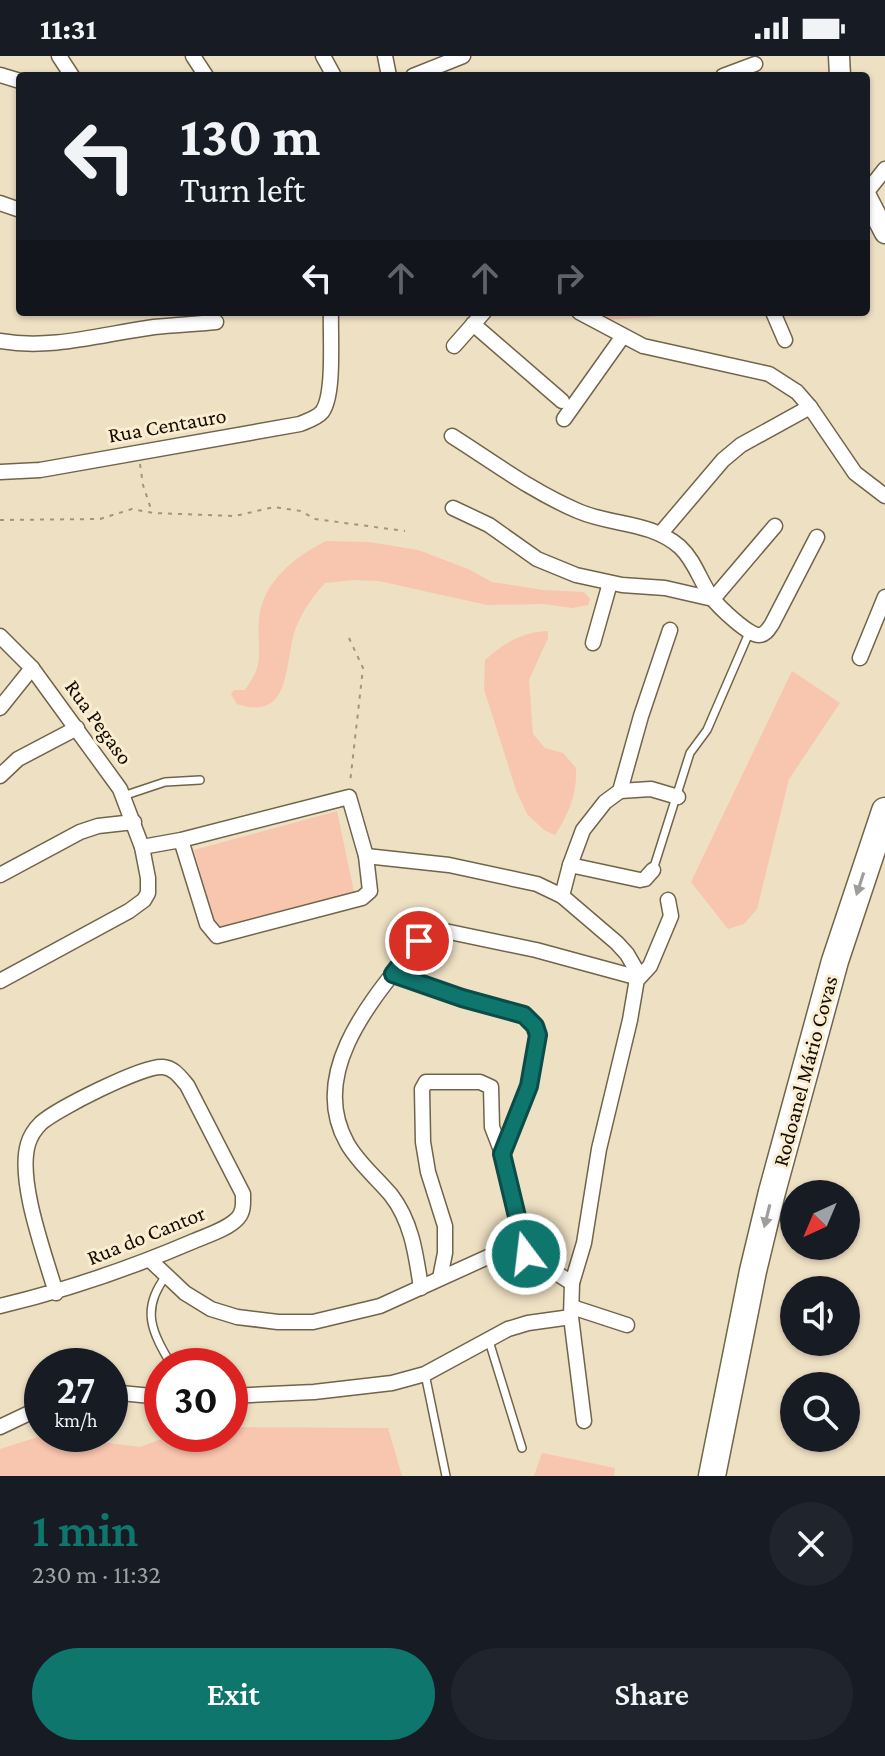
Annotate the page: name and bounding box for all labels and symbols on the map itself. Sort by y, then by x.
street label: Rua Centauro [106,402,228,448]
street label: Rua Pegaso [60,675,138,769]
one-way arrow [853,873,865,897]
pin [385,907,453,975]
street label: Rodoanel Mário Covas [767,973,843,1169]
north arrow [780,1180,860,1260]
street label: Rua do Cantor [83,1200,209,1270]
one-way arrow [760,1203,772,1228]
position arrow [484,1212,568,1296]
speed limit sign: 30 [144,1348,248,1452]

